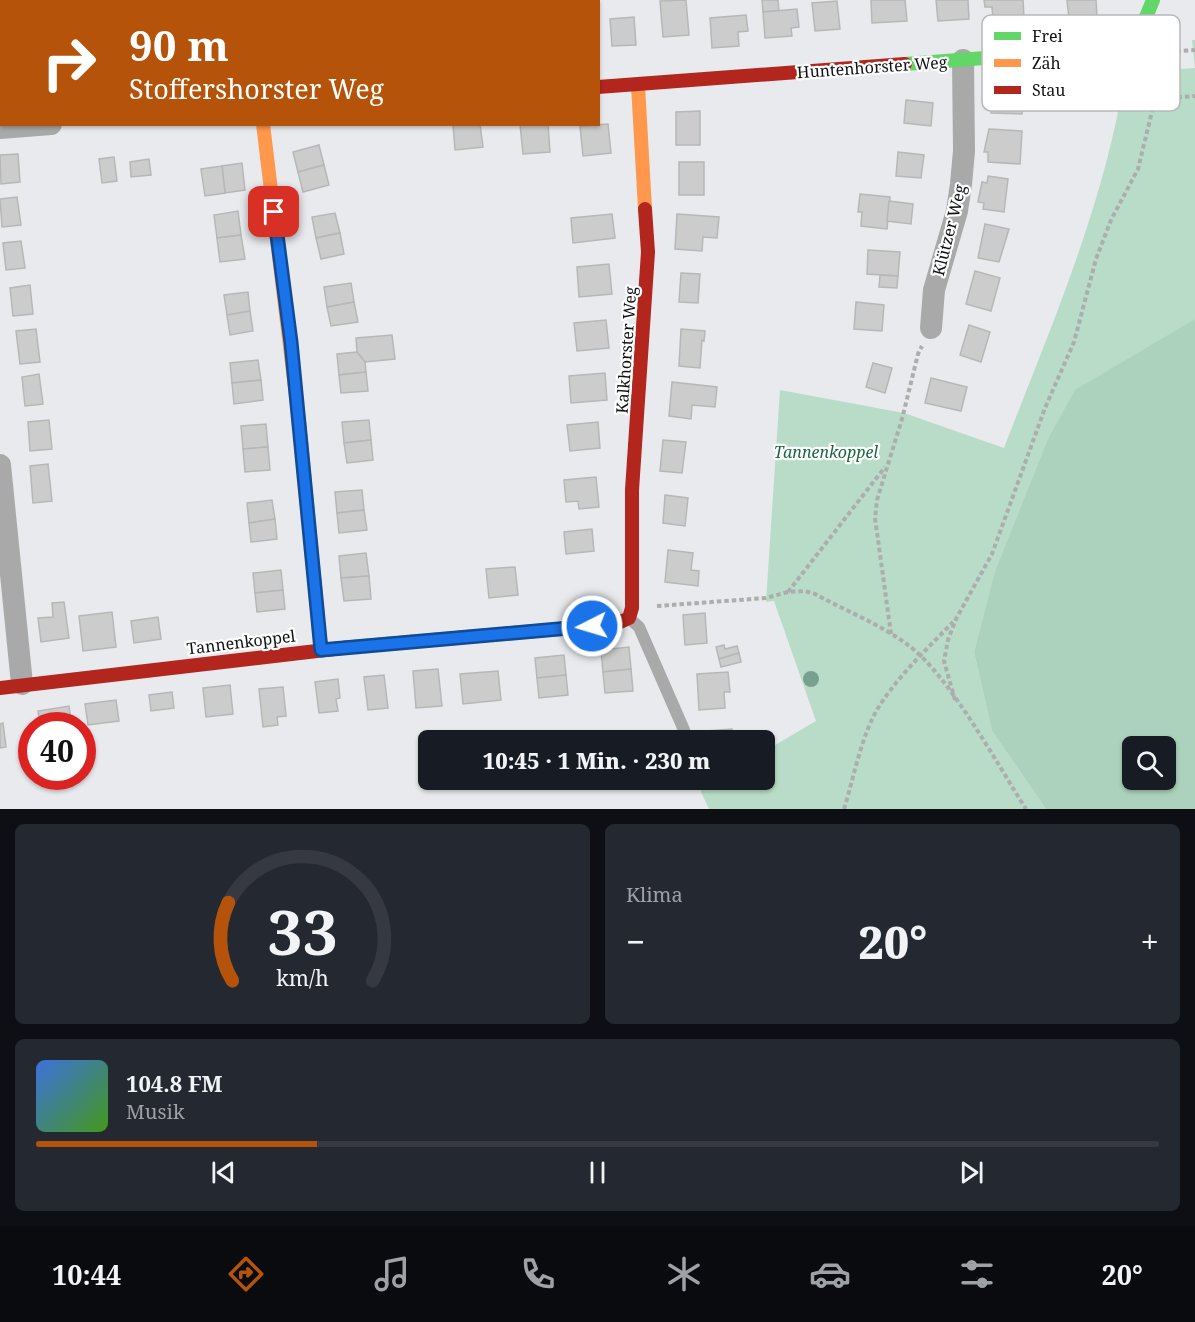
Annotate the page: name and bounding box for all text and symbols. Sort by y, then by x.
legend [982,15,1180,111]
text: 90 m [129,16,229,73]
icon: right [30,24,108,102]
text: Frei [1032,25,1063,47]
street label: Huntenhorster Weg [796,51,948,83]
text: Zäh [1032,52,1061,74]
text: Stoffershorster Weg [129,70,384,107]
text: Stau [1032,79,1066,101]
street label: Klützer Weg [927,182,971,278]
pin [248,186,299,237]
icon: arrive [257,195,290,228]
street label: Kalkhorster Weg [611,285,641,414]
park label: Tannenkoppel [774,441,878,463]
position arrow [560,594,624,658]
street label: Tannenkoppel [185,624,297,660]
speed limit sign: 40 [18,712,96,790]
map controls [1122,736,1176,790]
button: search [1122,736,1176,790]
text: 10:45 · 1 Min. · 230 m [483,745,710,775]
text: Klima [626,881,683,908]
text: 33 [267,888,338,973]
text: 20° [858,911,927,972]
text: − [626,919,645,964]
text: + [1141,919,1159,964]
text: km/h [276,963,329,992]
text: 104.8 FM [126,1068,223,1098]
text: Musik [126,1098,185,1125]
icon: previous [207,1156,240,1189]
icon: pause [581,1156,614,1189]
icon: next [955,1156,988,1189]
icon: directions [225,1253,267,1295]
icon: music [371,1253,413,1295]
icon: phone [517,1253,559,1295]
icon: climate [663,1253,705,1295]
icon: car [809,1253,851,1295]
icon: filters [956,1253,998,1295]
text: 10:44 [52,1256,121,1293]
text: 20° [1102,1256,1143,1293]

